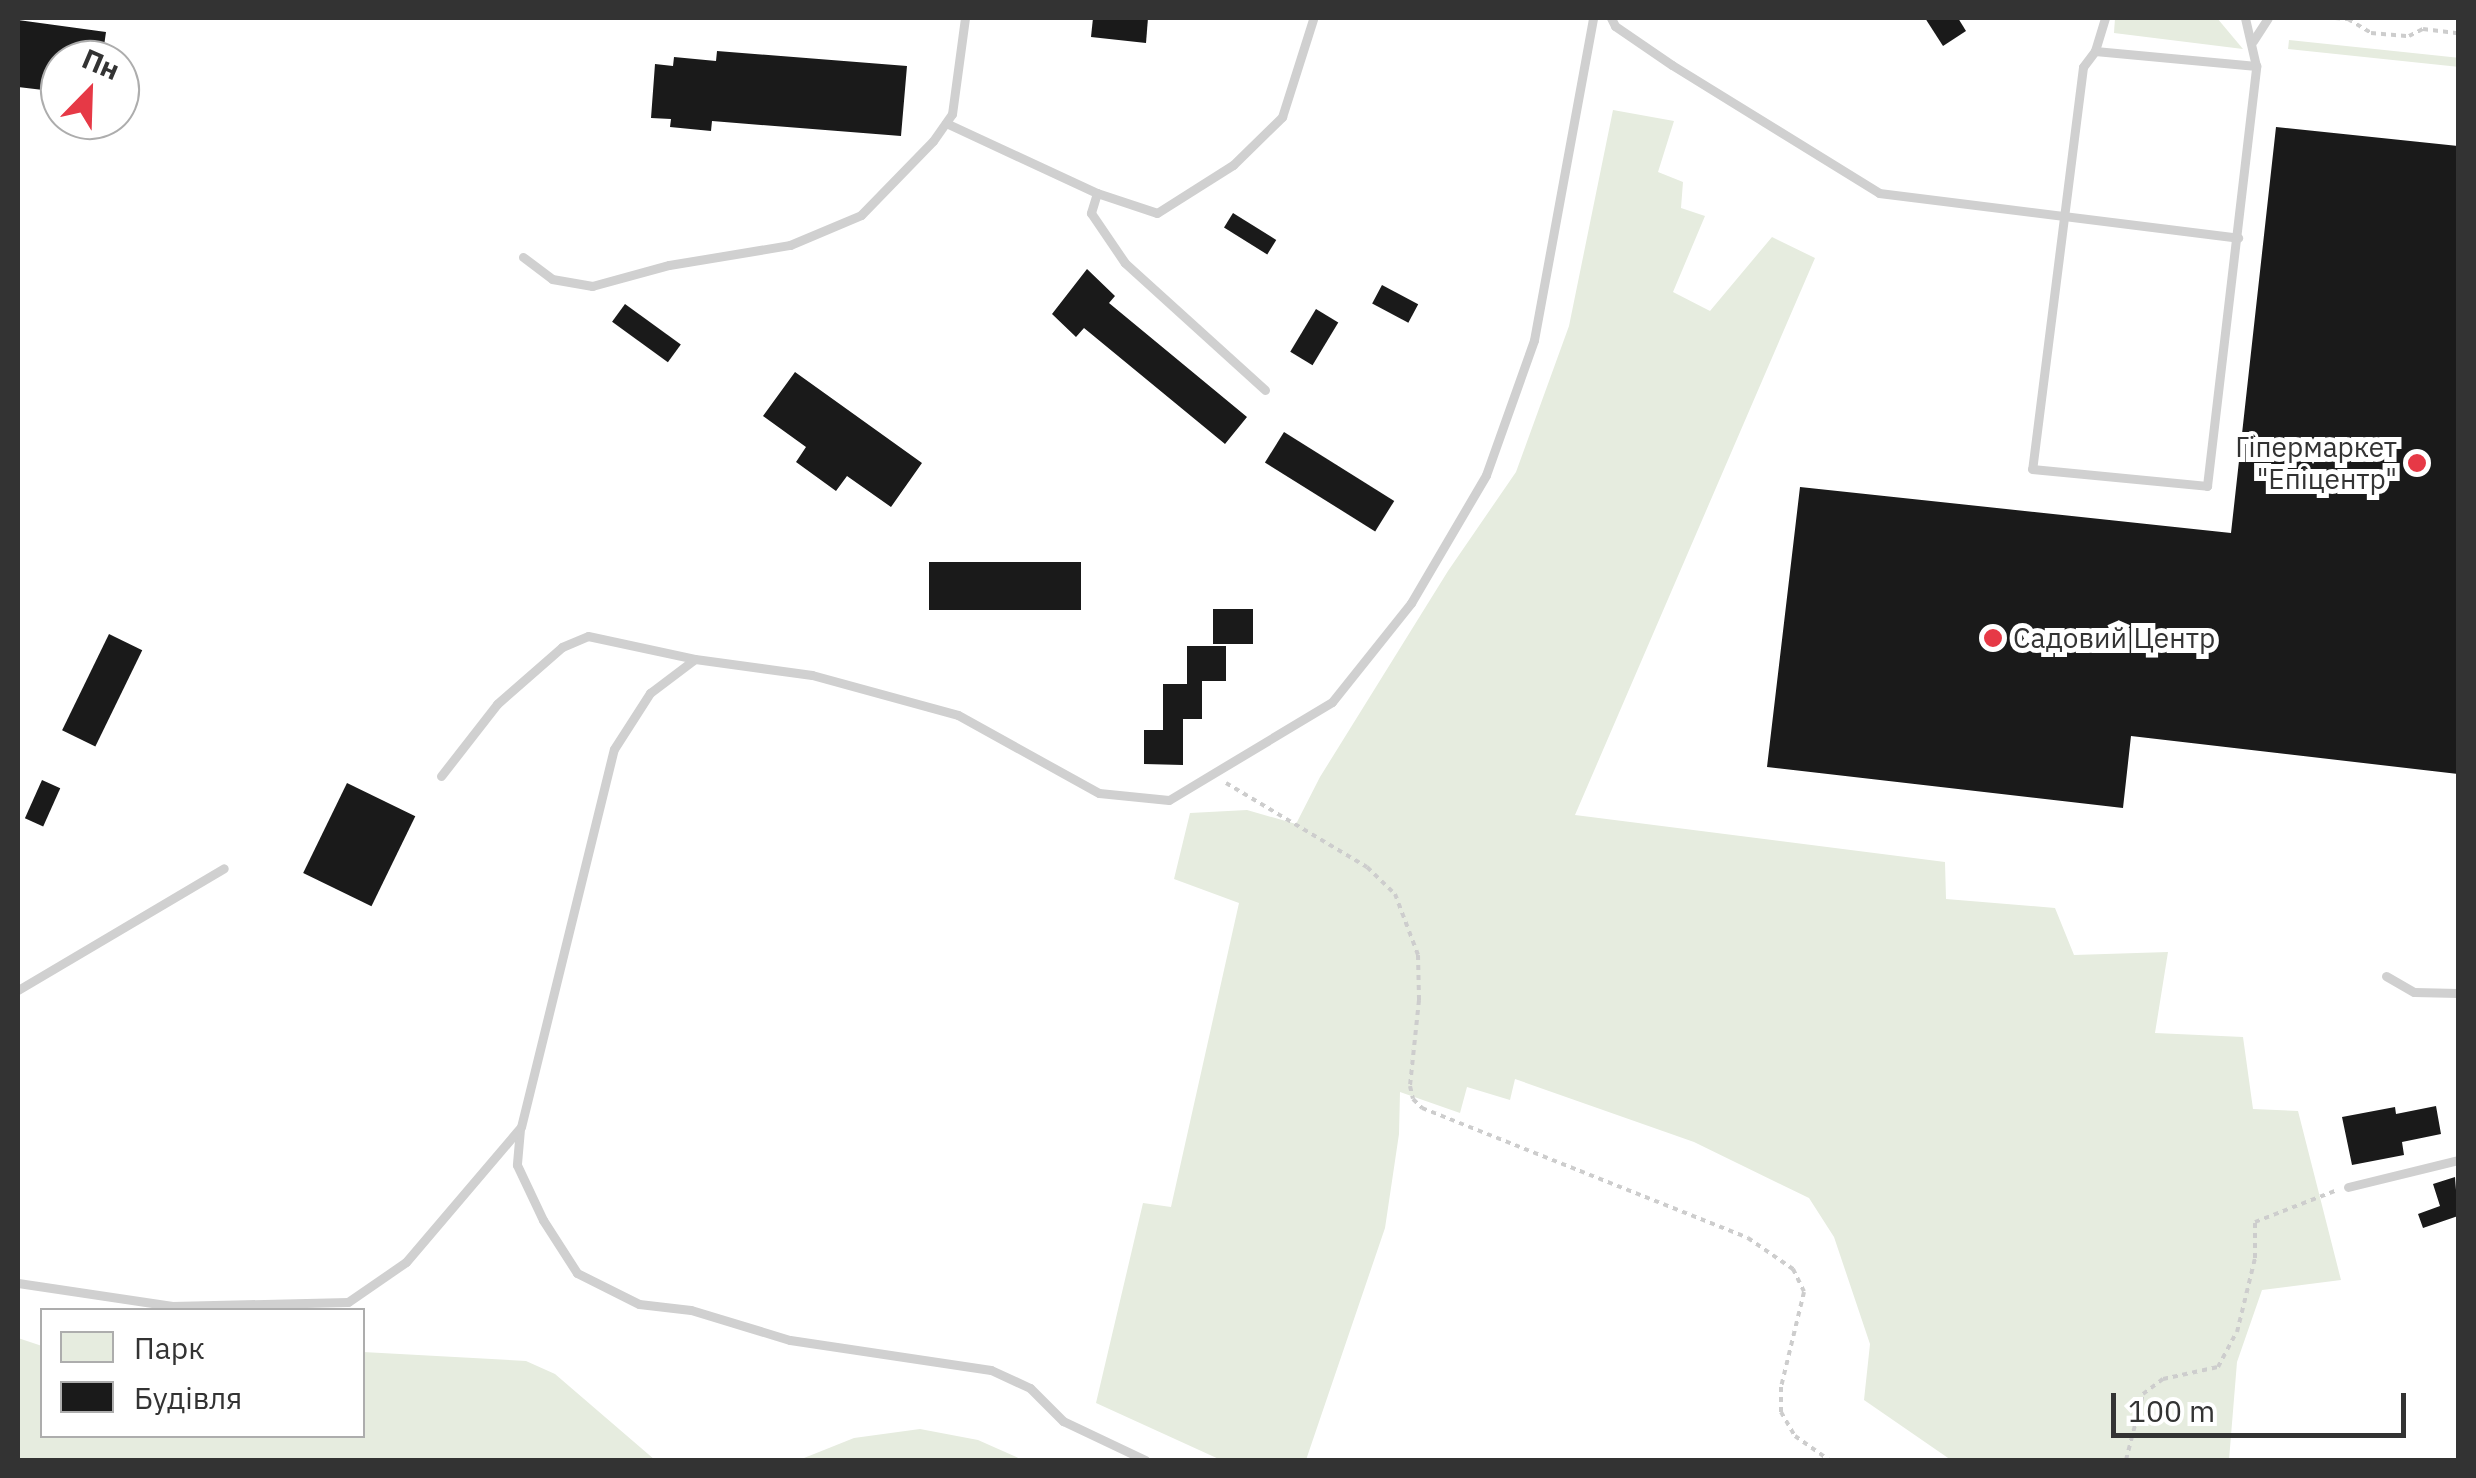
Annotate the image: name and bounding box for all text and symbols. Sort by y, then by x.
north arrow [40,40,140,140]
text: Пн [77,40,125,88]
place label: Гіпермаркет "Епіцентр" [2235,430,2397,496]
marker: Гіпермаркет "Епіцентр" [2406,452,2428,474]
place label: Садовий Центр [2013,621,2215,655]
marker: Садовий Центр [1982,627,2004,649]
legend [40,1308,365,1438]
text: Парк [134,1328,205,1367]
scale bar [2116,1373,2411,1435]
text: Будівля [134,1378,242,1417]
text: 100 m [2128,1391,2215,1430]

